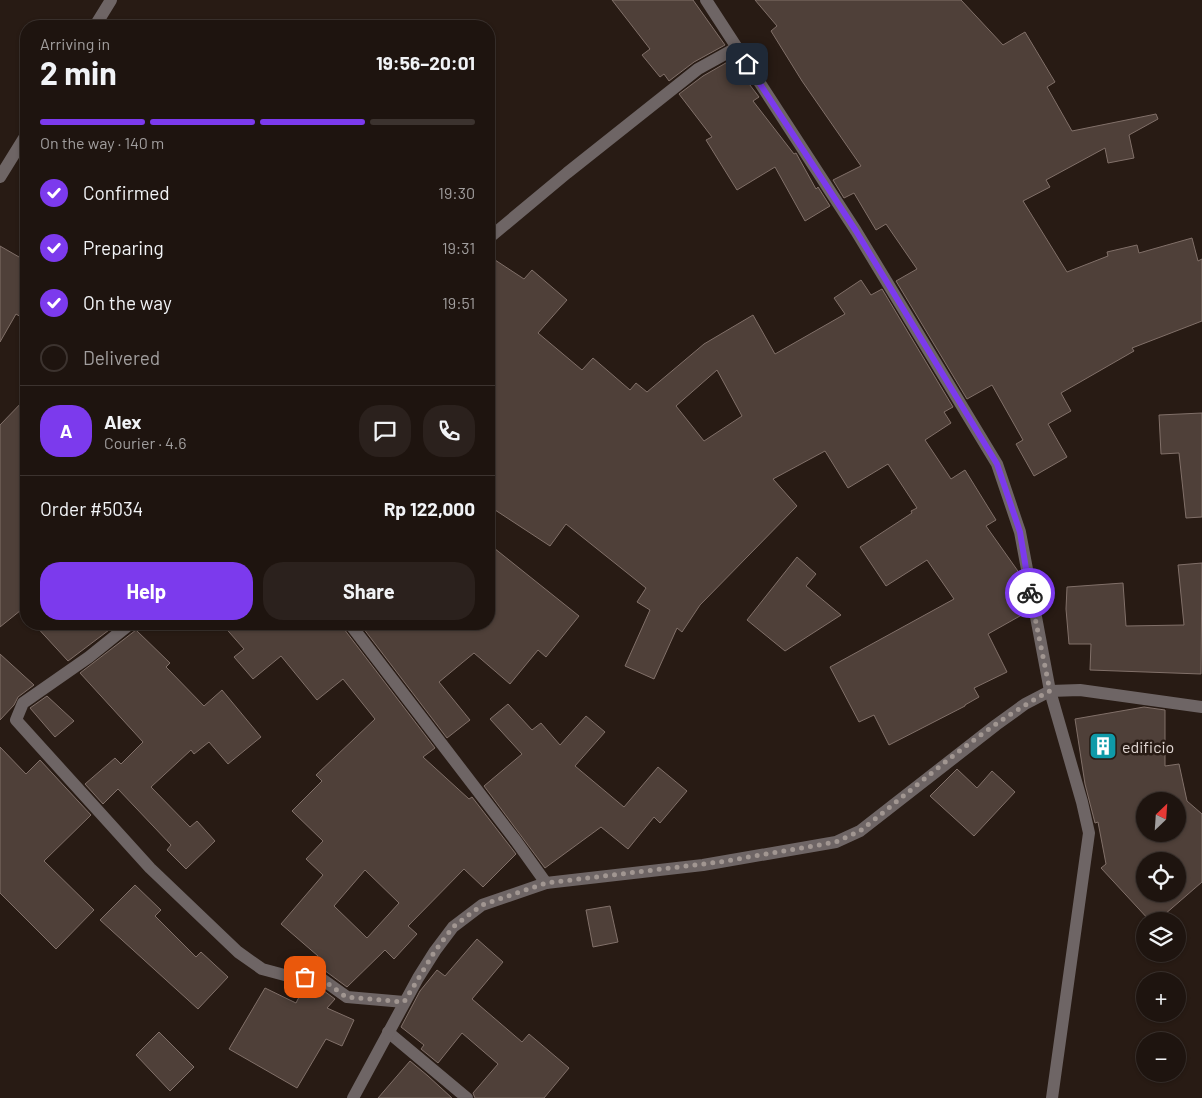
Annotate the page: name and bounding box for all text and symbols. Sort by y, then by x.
text: Arriving in [40,34,110,53]
pin [726,43,768,85]
icon: home [733,50,761,78]
text: 19:56–20:01 [376,51,475,74]
text: 2 min [40,53,117,91]
text: On the way · 140 m [40,133,164,152]
icon: check [40,179,68,207]
text: Confirmed [83,181,170,204]
text: 19:30 [438,183,475,202]
icon: check [40,234,68,262]
text: Preparing [83,236,164,259]
text: 19:31 [442,238,475,257]
icon: check [40,289,68,317]
text: On the way [83,291,172,314]
text: 19:51 [442,293,475,312]
text: Delivered [83,346,160,369]
button: chat [359,405,411,457]
button: phone [423,405,475,457]
text: Alex [104,410,142,433]
text: A [60,419,72,442]
text: Courier · 4.6 [104,433,187,452]
text: Order #5034 [40,497,143,520]
text: Rp 122,000 [384,497,475,520]
button: Help [40,562,253,620]
button: Share [263,562,475,620]
courier [1005,568,1055,618]
icon: bike [1016,579,1044,607]
building icon: edificio [1088,731,1118,761]
place label: edificio [1122,737,1174,756]
north arrow [1136,792,1186,842]
map controls [1136,792,1186,1082]
button: locate [1136,852,1186,902]
button: layers [1136,912,1186,962]
pin [284,956,326,998]
icon: bag [291,963,319,991]
button: + [1136,972,1186,1022]
button: − [1136,1032,1186,1082]

